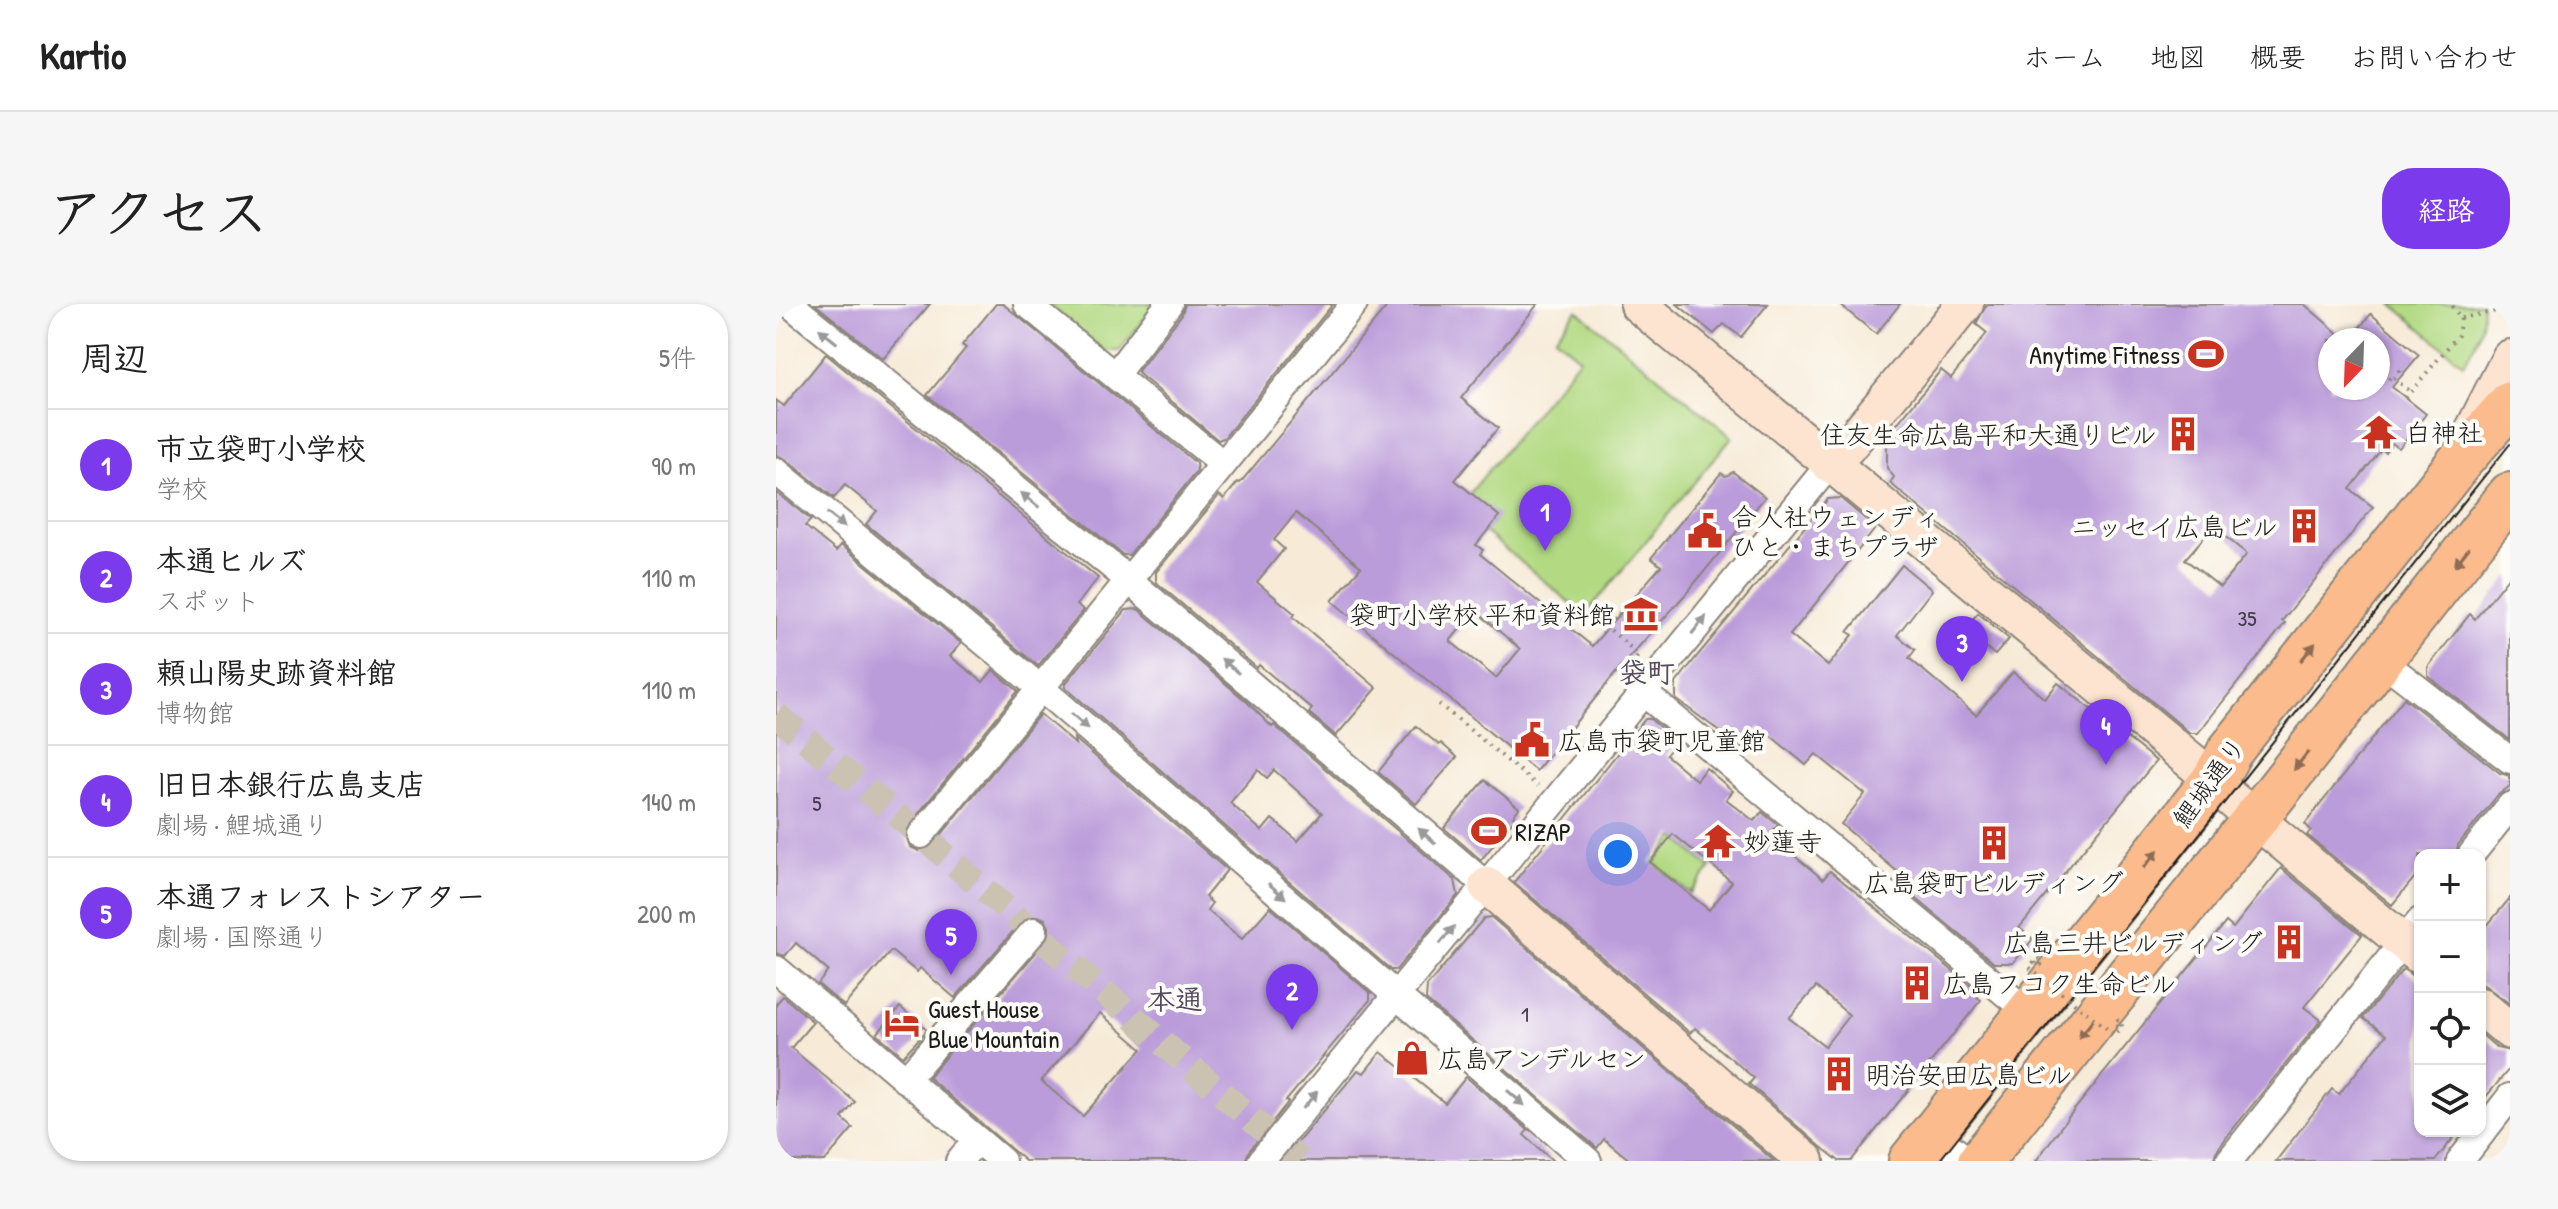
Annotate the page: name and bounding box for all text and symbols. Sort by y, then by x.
text: Kartio [40,29,126,81]
text: ホーム [2023,38,2106,76]
text: 地図 [2150,38,2206,76]
text: 概要 [2250,38,2306,76]
text: お問い合わせ [2350,38,2518,76]
button: 経路 [2382,168,2510,249]
text: アクセス [48,174,269,249]
one-way arrow [818,327,839,344]
north arrow [2318,328,2390,400]
text: 周辺 [80,335,148,381]
sports icon: Anytime Fitness [2187,335,2225,373]
place label: Anytime Fitness [2029,337,2180,372]
text: 5件 [659,340,696,375]
temple icon: 白神社 [2360,413,2398,451]
building icon: 住友生命広島平和大通りビル [2164,415,2202,453]
place label: 白神社 [2405,415,2483,450]
place label: 住友生命広島平和大通りビル [1820,417,2157,452]
text: 市立袋町小学校 [156,428,366,468]
text: 1 [101,448,111,483]
text: 90 m [651,448,696,483]
text: 学校 [156,471,208,506]
pin: 1 [1519,485,1571,551]
one-way arrow [1020,492,1040,508]
place label: 合人社ウェンディ ひと・まちプラザ [1731,499,1941,564]
building icon: ニッセイ広島ビル [2285,507,2323,545]
place label: ニッセイ広島ビル [2071,509,2278,544]
one-way arrow [826,511,846,528]
public building icon: 合人社ウェンディ ひと・まちプラザ [1686,512,1724,550]
text: 本通ヒルズ [156,540,307,580]
one-way arrow [2454,547,2471,567]
text: 2 [100,560,112,595]
text: 110 m [642,560,696,595]
text: スポット [156,583,260,618]
museum icon: 袋町小学校 平和資料館 [1622,595,1660,633]
place label: 袋町小学校 平和資料館 [1349,597,1615,632]
house number: 35 [2237,603,2257,633]
one-way arrow [1691,615,1707,635]
pin: 3 [1936,616,1988,682]
one-way arrow [2300,642,2317,663]
text: 頼山陽史跡資料館 [156,652,396,692]
district label: 袋町 [1619,653,1675,691]
one-way arrow [1220,658,1240,675]
text: 3 [100,672,112,707]
text: 110 m [642,672,696,707]
text: 博物館 [156,695,234,730]
pin: 4 [2080,699,2132,765]
one-way arrow [1070,712,1090,729]
public building icon: 広島市袋町児童館 [1513,721,1551,759]
place label: 広島市袋町児童館 [1558,723,1766,758]
street label: 鯉城通り [2164,730,2254,834]
one-way arrow [2293,751,2310,771]
text: 旧日本銀行広島支店 [156,764,426,804]
text: 4 [101,784,111,819]
text: 140 m [642,784,696,819]
house number: 5 [812,788,822,818]
text: 劇場 · 鯉城通り [156,807,329,842]
sports icon: RIZAP [1470,812,1508,850]
place label: RIZAP [1515,814,1571,849]
temple icon: 妙蓮寺 [1699,822,1737,860]
place label: 妙蓮寺 [1744,824,1822,859]
building icon: 広島袋町ビルディング [1975,824,2013,862]
one-way arrow [1417,828,1437,845]
your location [1598,834,1638,874]
one-way arrow [2142,849,2159,869]
map controls [2414,849,2486,1137]
button: + [2414,849,2486,921]
place label: 広島袋町ビルディング [1864,865,2124,900]
text: 本通フォレストシアター [156,876,485,916]
one-way arrow [1267,882,1287,899]
text: 5 [101,896,112,931]
text: 200 m [637,896,696,931]
pin: 5 [925,909,977,975]
text: 劇場 · 国際通り [156,919,329,954]
button: − [2414,921,2486,993]
building icon: 広島三井ビルディング [2270,923,2308,961]
one-way arrow [1438,925,1454,945]
place label: 広島三井ビルディング [2004,925,2263,960]
pin: 2 [1266,964,1318,1030]
building icon: 広島フコク生命ビル [1898,964,1936,1002]
place label: 広島フコク生命ビル [1943,966,2176,1001]
district label: 本通 [1147,980,1203,1018]
place label: Guest House Blue Mountain [928,991,1060,1056]
button: locate [2414,993,2486,1065]
house number: 1 [1521,999,1529,1029]
hotel icon: Guest House Blue Mountain [883,1004,921,1042]
one-way arrow [2077,1019,2094,1040]
shop icon: 広島アンデルセン [1393,1039,1431,1077]
place label: 広島アンデルセン [1438,1041,1646,1076]
building icon: 明治安田広島ビル [1820,1055,1858,1093]
place label: 明治安田広島ビル [1865,1057,2072,1092]
button: layers [2414,1065,2486,1137]
one-way arrow [1505,1089,1525,1106]
one-way arrow [1302,1090,1319,1111]

